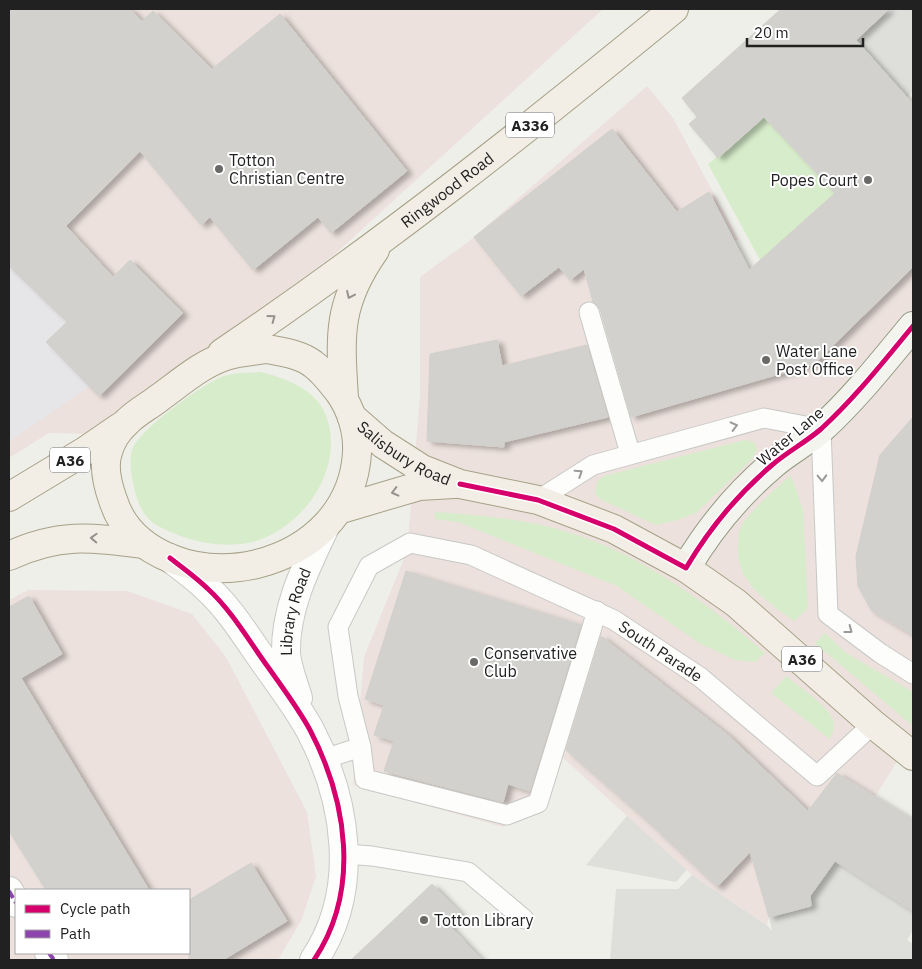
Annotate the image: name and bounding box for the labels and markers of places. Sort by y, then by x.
place label: Totton Christian Centre [229,150,345,188]
marker: Totton Christian Centre [213,163,225,175]
place label: Popes Court [770,170,858,190]
marker: Popes Court [862,174,874,186]
place label: Water Lane Post Office [776,341,857,379]
marker: Water Lane Post Office [760,354,772,366]
place label: Conservative Club [484,643,577,681]
marker: Conservative Club [468,656,480,668]
place label: Totton Library [434,910,534,930]
marker: Totton Library [418,914,430,926]

